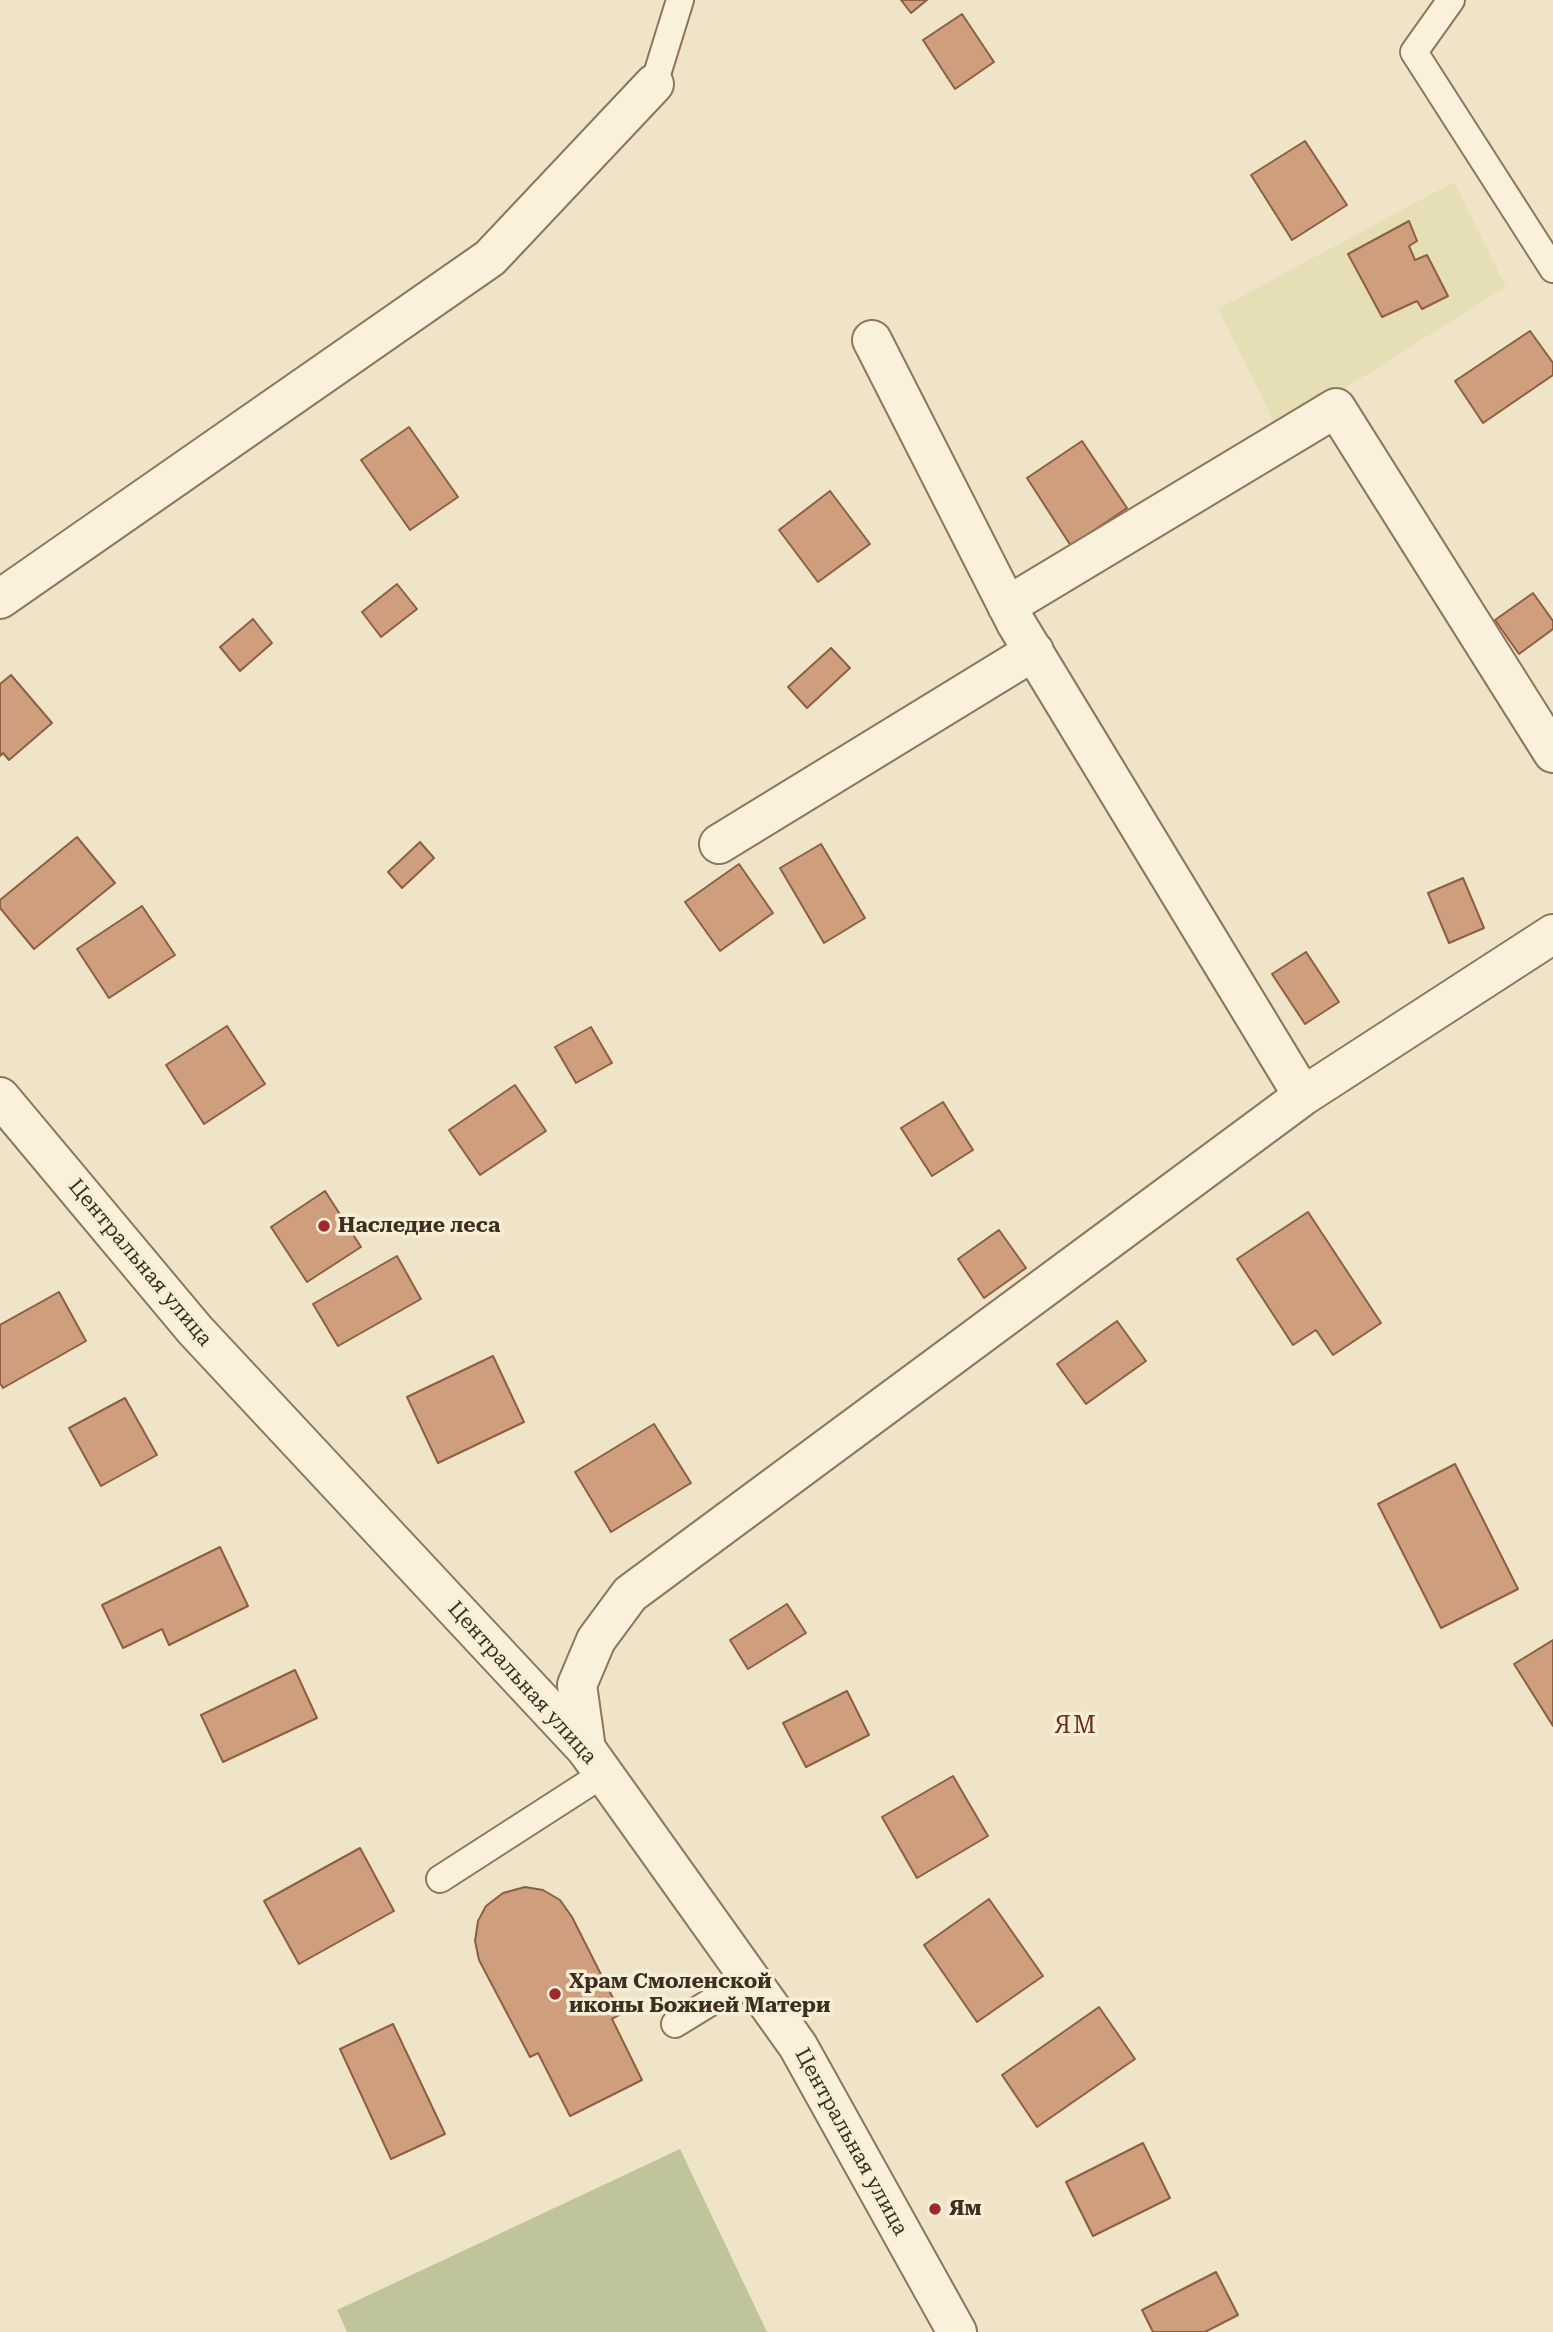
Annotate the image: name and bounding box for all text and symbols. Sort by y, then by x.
street label: Центральная улица [63,1174,217,1352]
place label: Наследие леса [338,1213,500,1239]
marker: Наследие леса [316,1218,332,1234]
street label: Центральная улица [442,1596,602,1770]
district label: ЯМ [1054,1712,1098,1740]
place label: Храм Смоленской иконы Божией Матери [569,1969,830,2019]
marker: Храм Смоленской иконы Божией Матери [547,1986,563,2002]
street label: Центральная улица [789,2044,913,2240]
place label: Ям [949,2196,982,2222]
marker: Ям [927,2201,943,2217]

